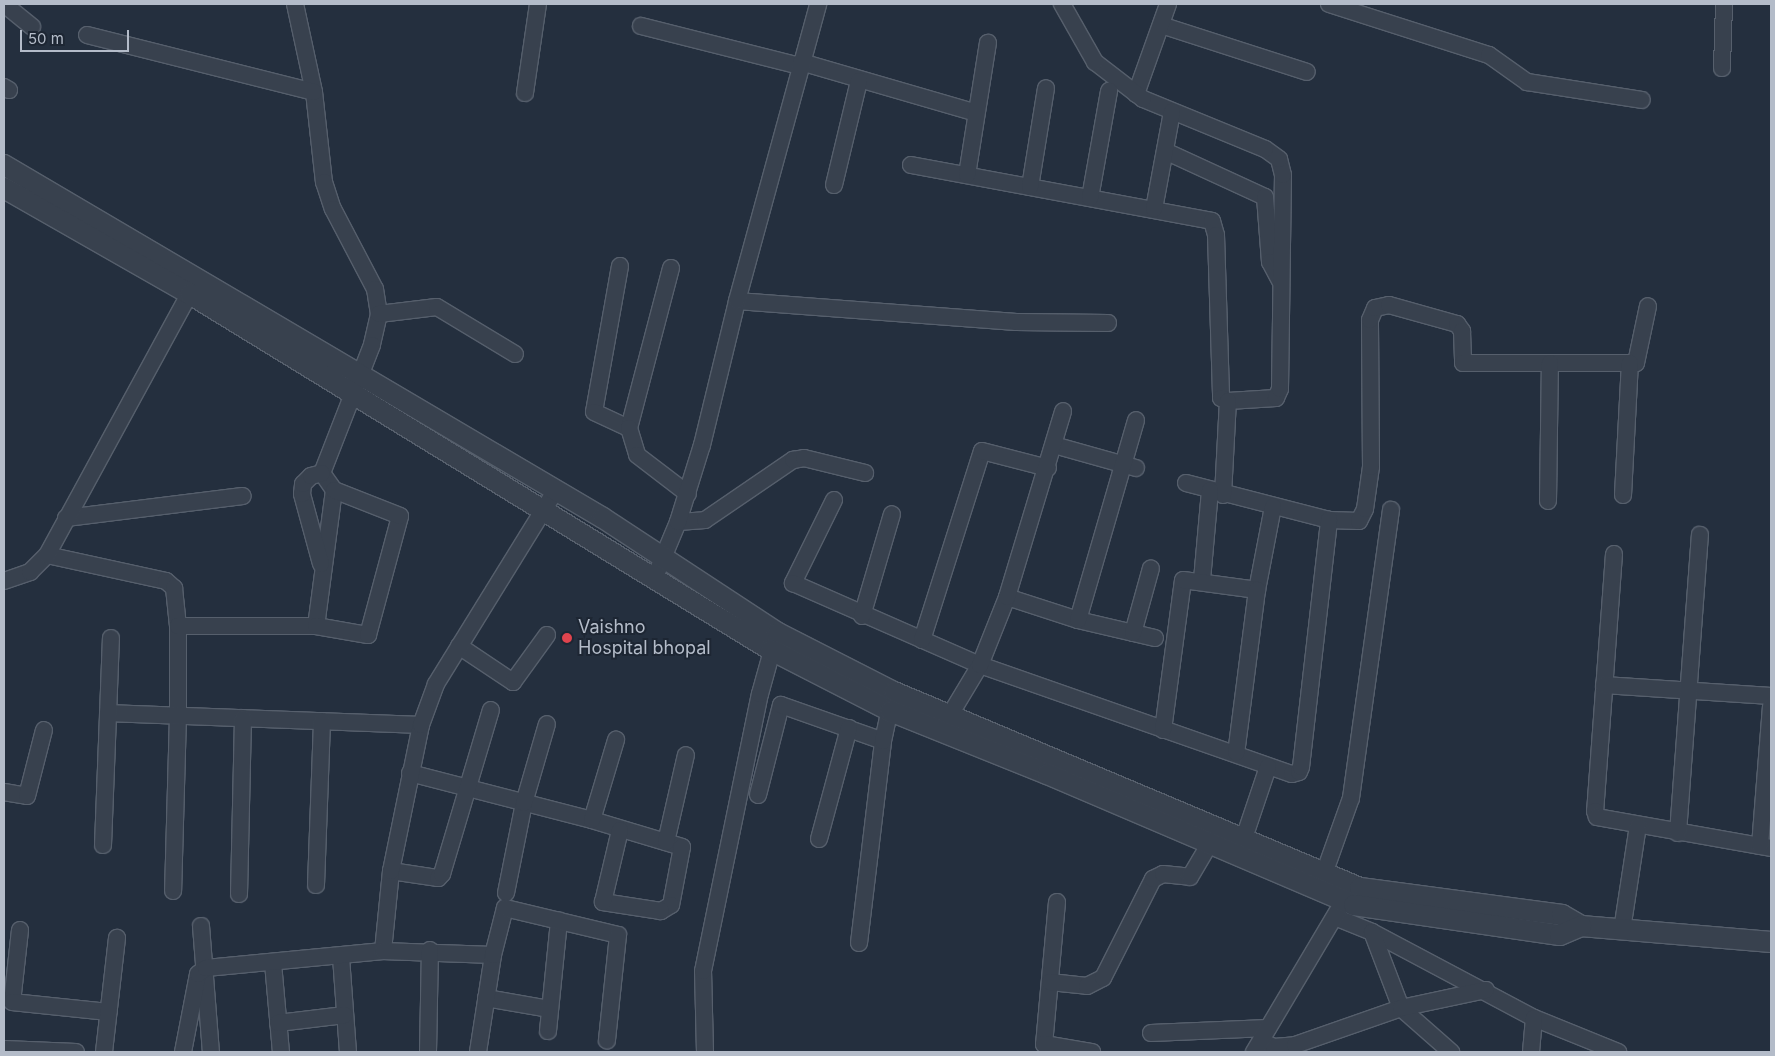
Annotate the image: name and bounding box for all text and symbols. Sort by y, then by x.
scale bar [22,20,131,52]
text: 50 m [28,29,64,48]
place label: Vaishno Hospital bhopal [578,617,711,660]
marker: Vaishno Hospital bhopal [560,631,574,645]

